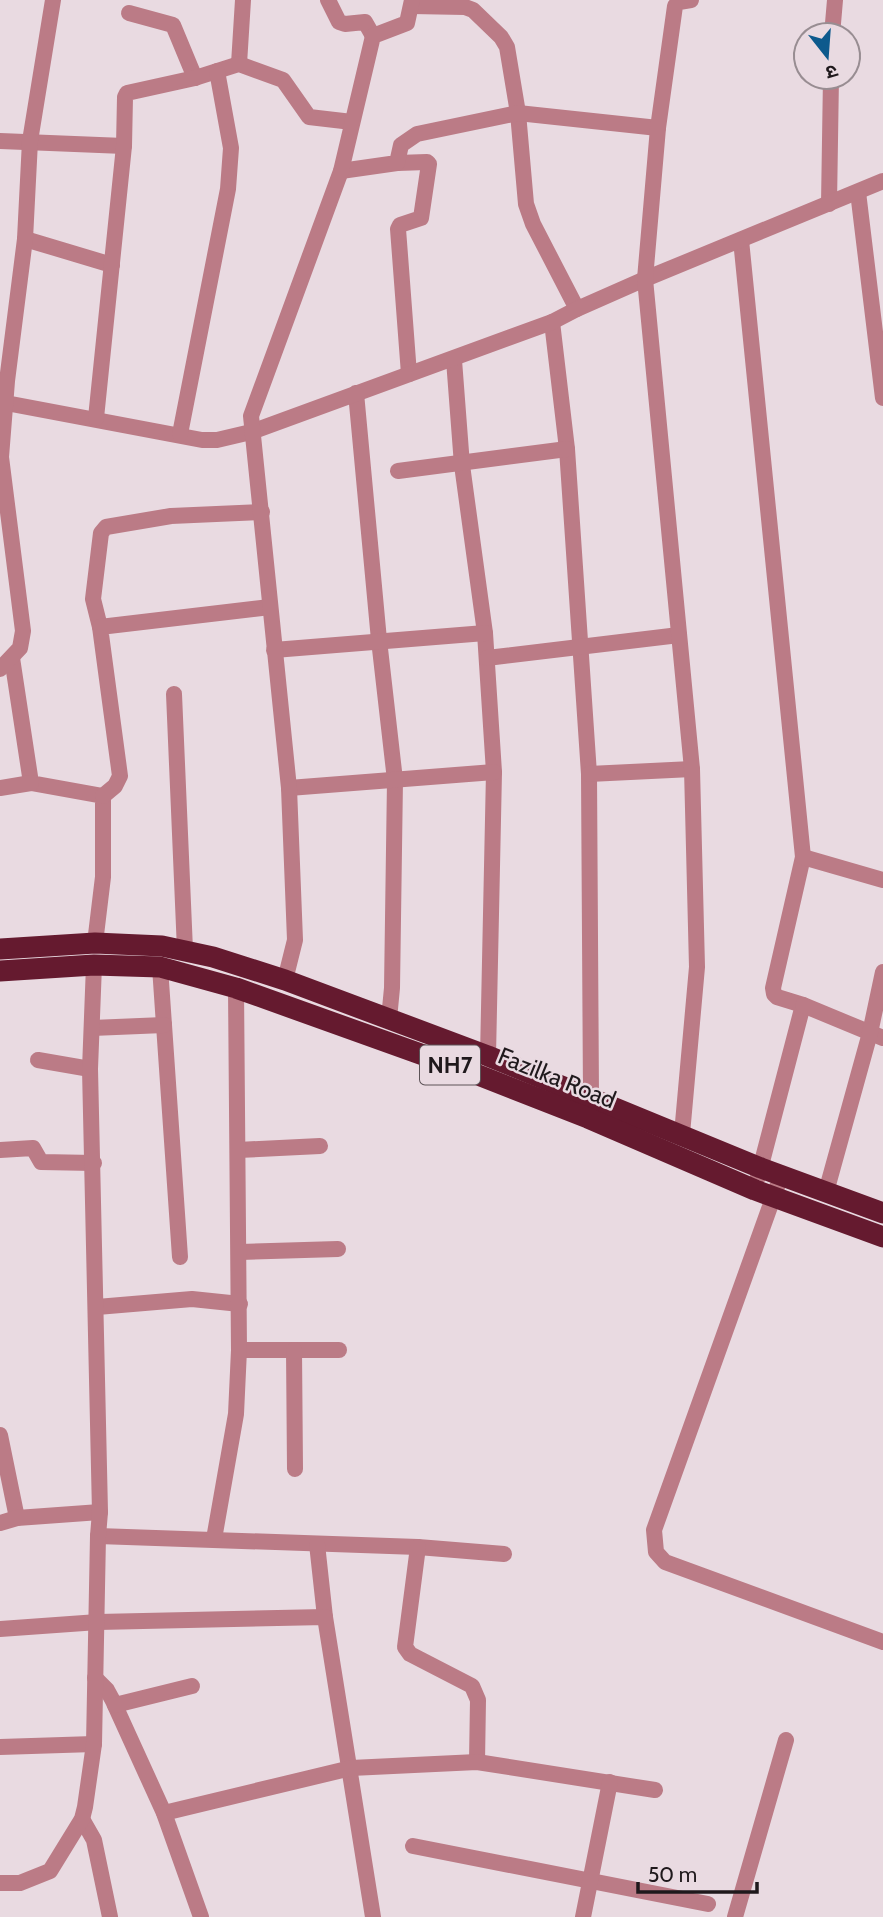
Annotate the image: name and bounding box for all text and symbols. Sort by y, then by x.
north arrow [792,21,862,91]
text: उ [822,59,841,85]
street label: Fazilka Road [494,1041,620,1114]
road number: NH7 [420,1046,480,1084]
scale bar [638,1850,757,1894]
text: 50 m [648,1862,697,1887]

